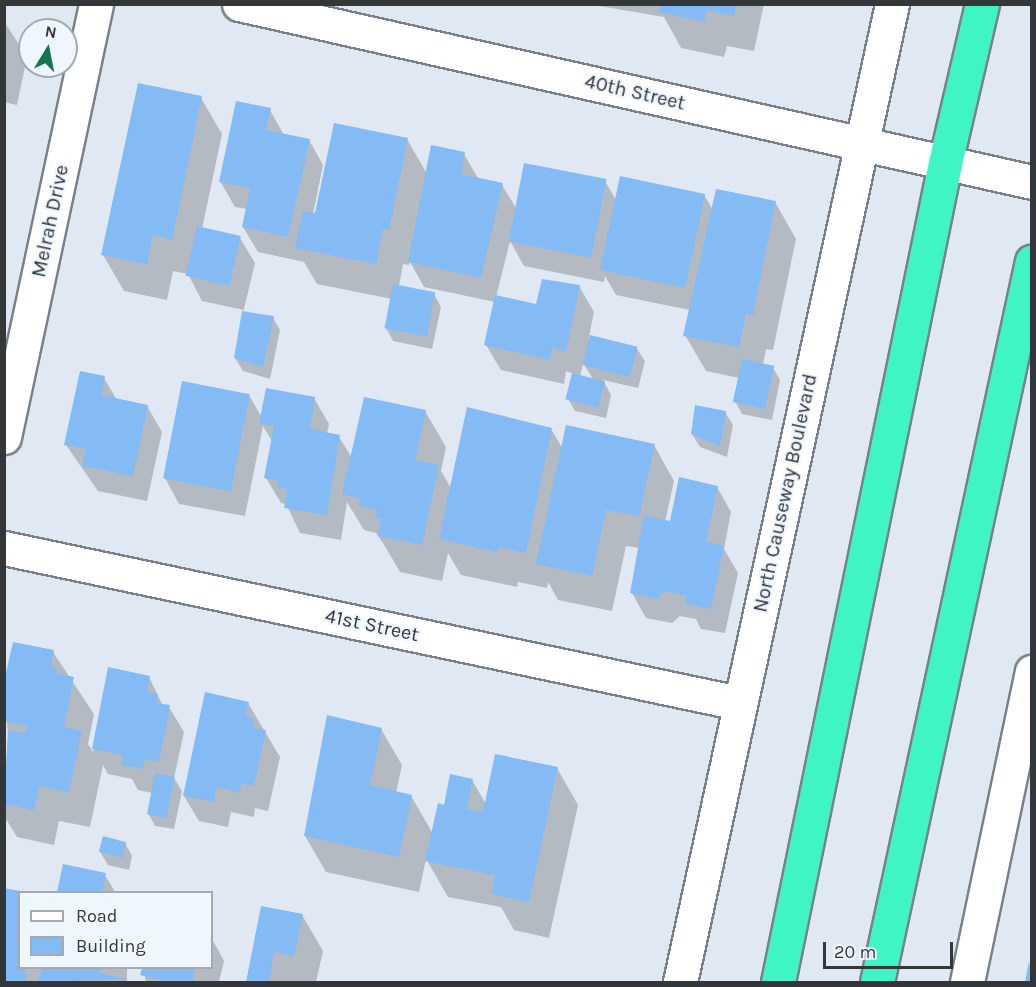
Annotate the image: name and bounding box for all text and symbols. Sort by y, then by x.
north arrow [18,18,78,78]
text: N [44,21,58,42]
street label: 40th Street [582,69,688,115]
street label: Melrah Drive [26,162,74,280]
street label: North Causeway Boulevard [748,371,822,615]
street label: 41st Street [323,603,421,647]
legend [18,891,213,969]
text: Road [76,905,117,927]
scale bar [826,930,956,968]
text: Building [76,935,146,957]
text: 20 m [834,941,876,963]

